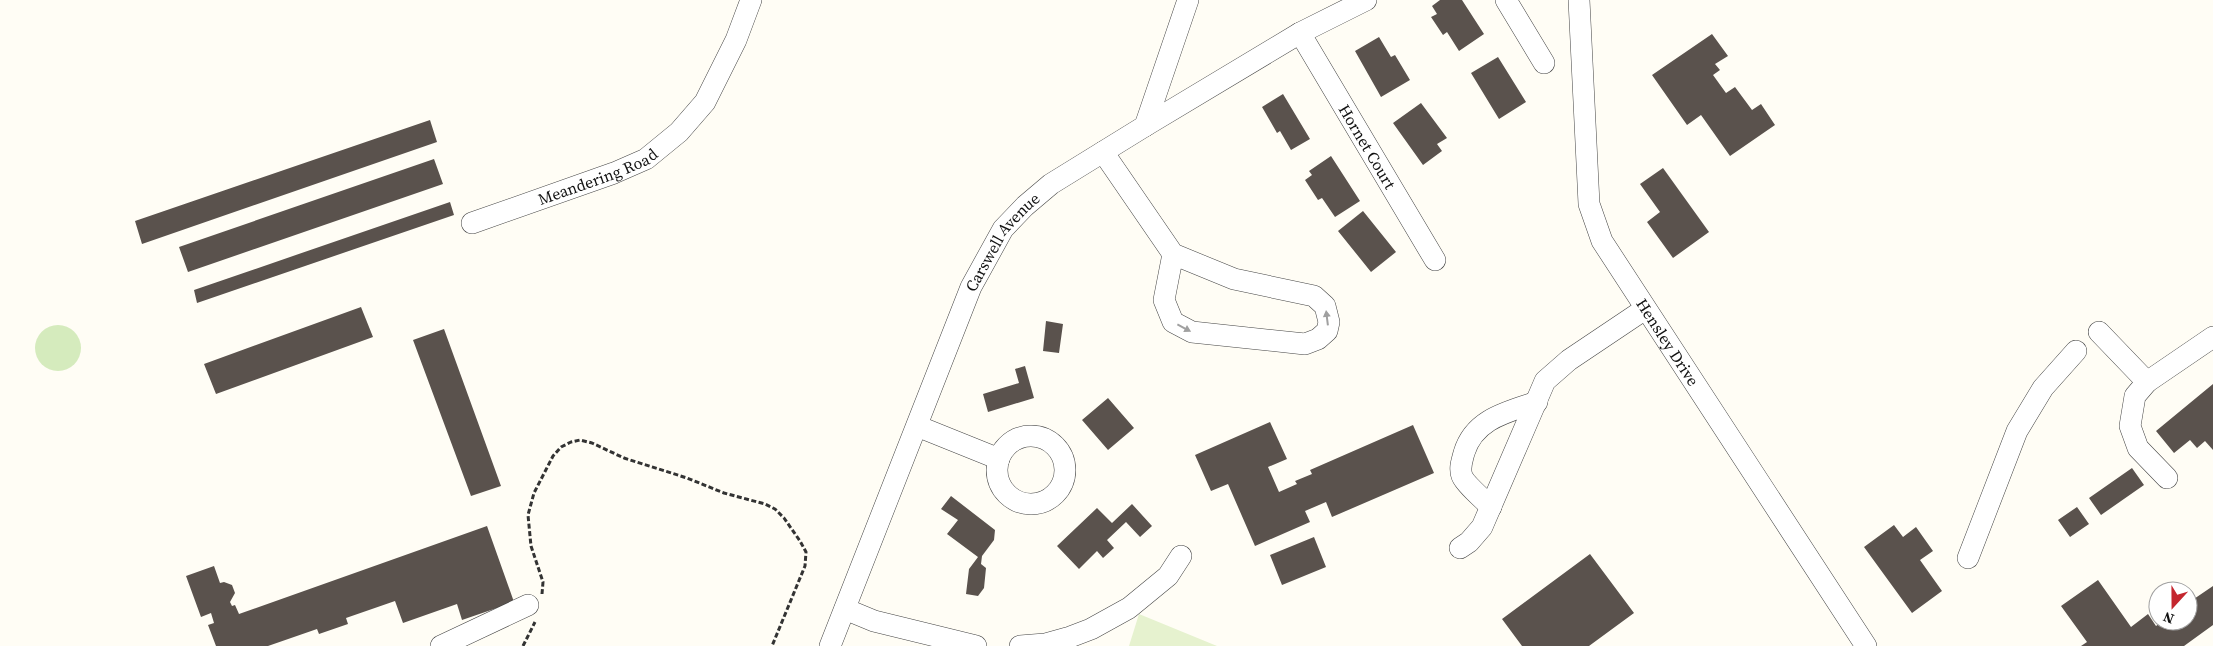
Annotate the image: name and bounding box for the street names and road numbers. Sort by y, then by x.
street label: Hornet Court [1334,100,1402,194]
street label: Meandering Road [535,143,662,210]
street label: Carswell Avenue [960,187,1044,295]
street label: Hensley Drive [1631,294,1704,390]

